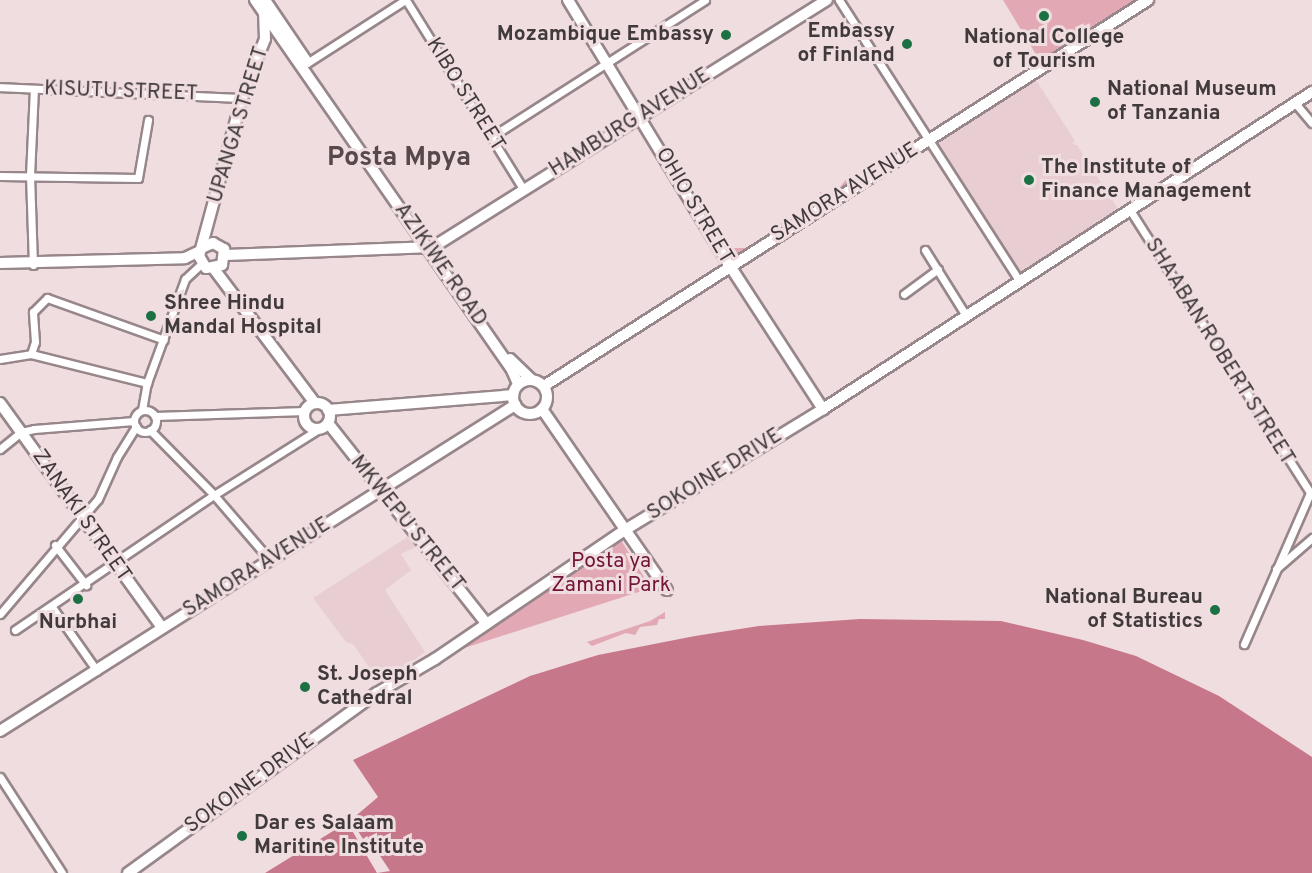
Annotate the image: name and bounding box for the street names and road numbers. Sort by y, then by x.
street label: KIBO STREET [420,34,510,156]
street label: UPANGA STREET [203,43,275,207]
street label: HAMBURG AVENUE [544,63,716,183]
street label: KISUTU STREET [44,77,198,107]
street label: SAMORA AVENUE [766,137,924,249]
street label: OHIO STREET [649,143,739,269]
street label: AZIKIWE ROAD [388,198,492,332]
street label: SHAABAN ROBERT STREET [1138,234,1300,470]
street label: SOKOINE DRIVE [643,423,787,527]
street label: ZANAKI STREET [26,445,136,587]
street label: MKWEPU STREET [344,451,470,597]
street label: SAMORA AVENUE [178,512,336,624]
street label: SOKOINE DRIVE [180,729,320,839]

